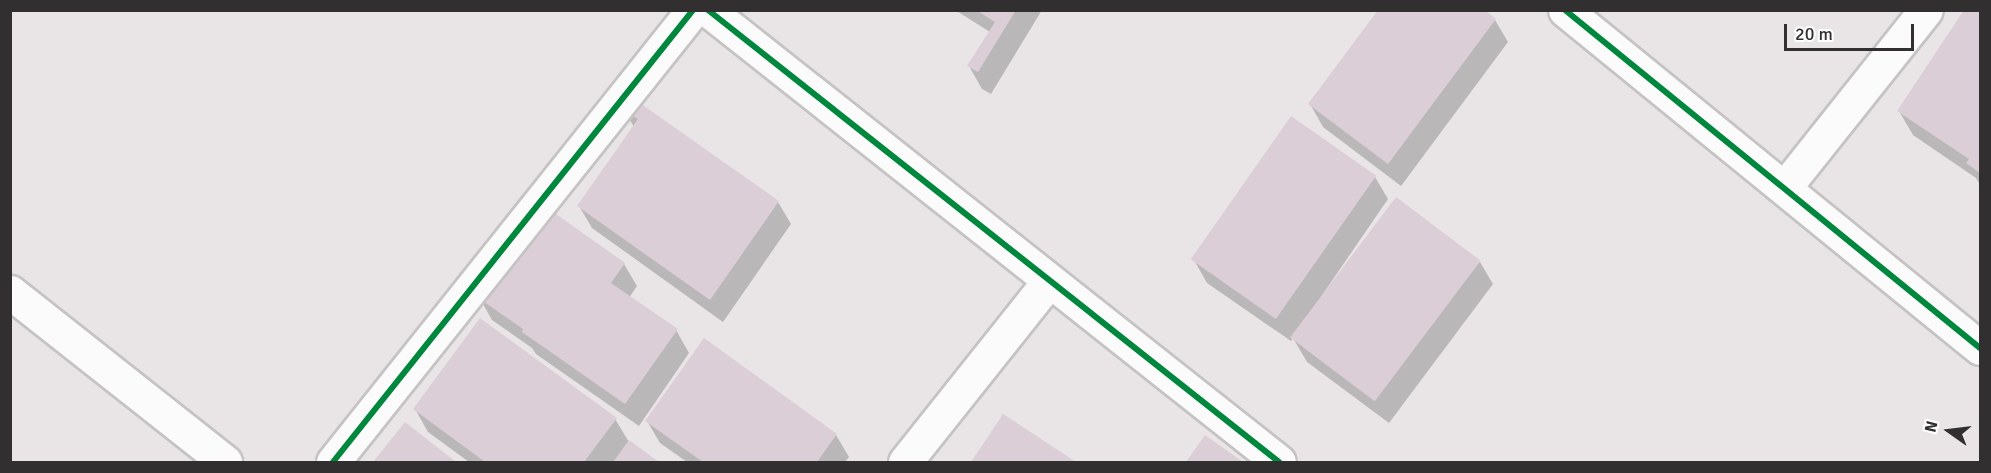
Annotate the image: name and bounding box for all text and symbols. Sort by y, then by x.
scale bar [1787,12,1918,50]
text: 20 m [1795,23,1833,45]
north arrow [1919,401,1979,461]
text: N [1920,419,1943,434]

